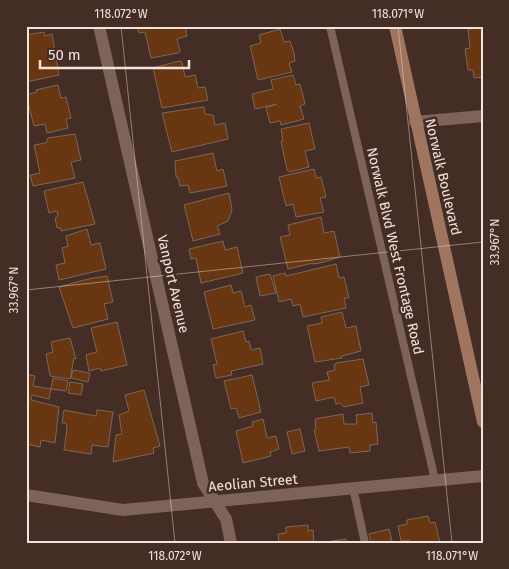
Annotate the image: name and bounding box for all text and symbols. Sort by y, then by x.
text: 118.072°W [94,7,148,21]
text: 118.071°W [372,7,424,21]
scale bar [40,38,189,70]
text: 50 m [48,46,81,64]
street label: Norwalk Boulevard [421,117,465,237]
street label: Norwalk Blvd West Frontage Road [363,146,427,356]
text: 33.967°N [488,219,502,265]
street label: Vanport Avenue [153,233,193,335]
text: 33.967°N [7,267,21,313]
street label: Aeolian Street [208,471,299,495]
text: 118.072°W [148,549,202,563]
text: 118.071°W [426,549,478,563]

